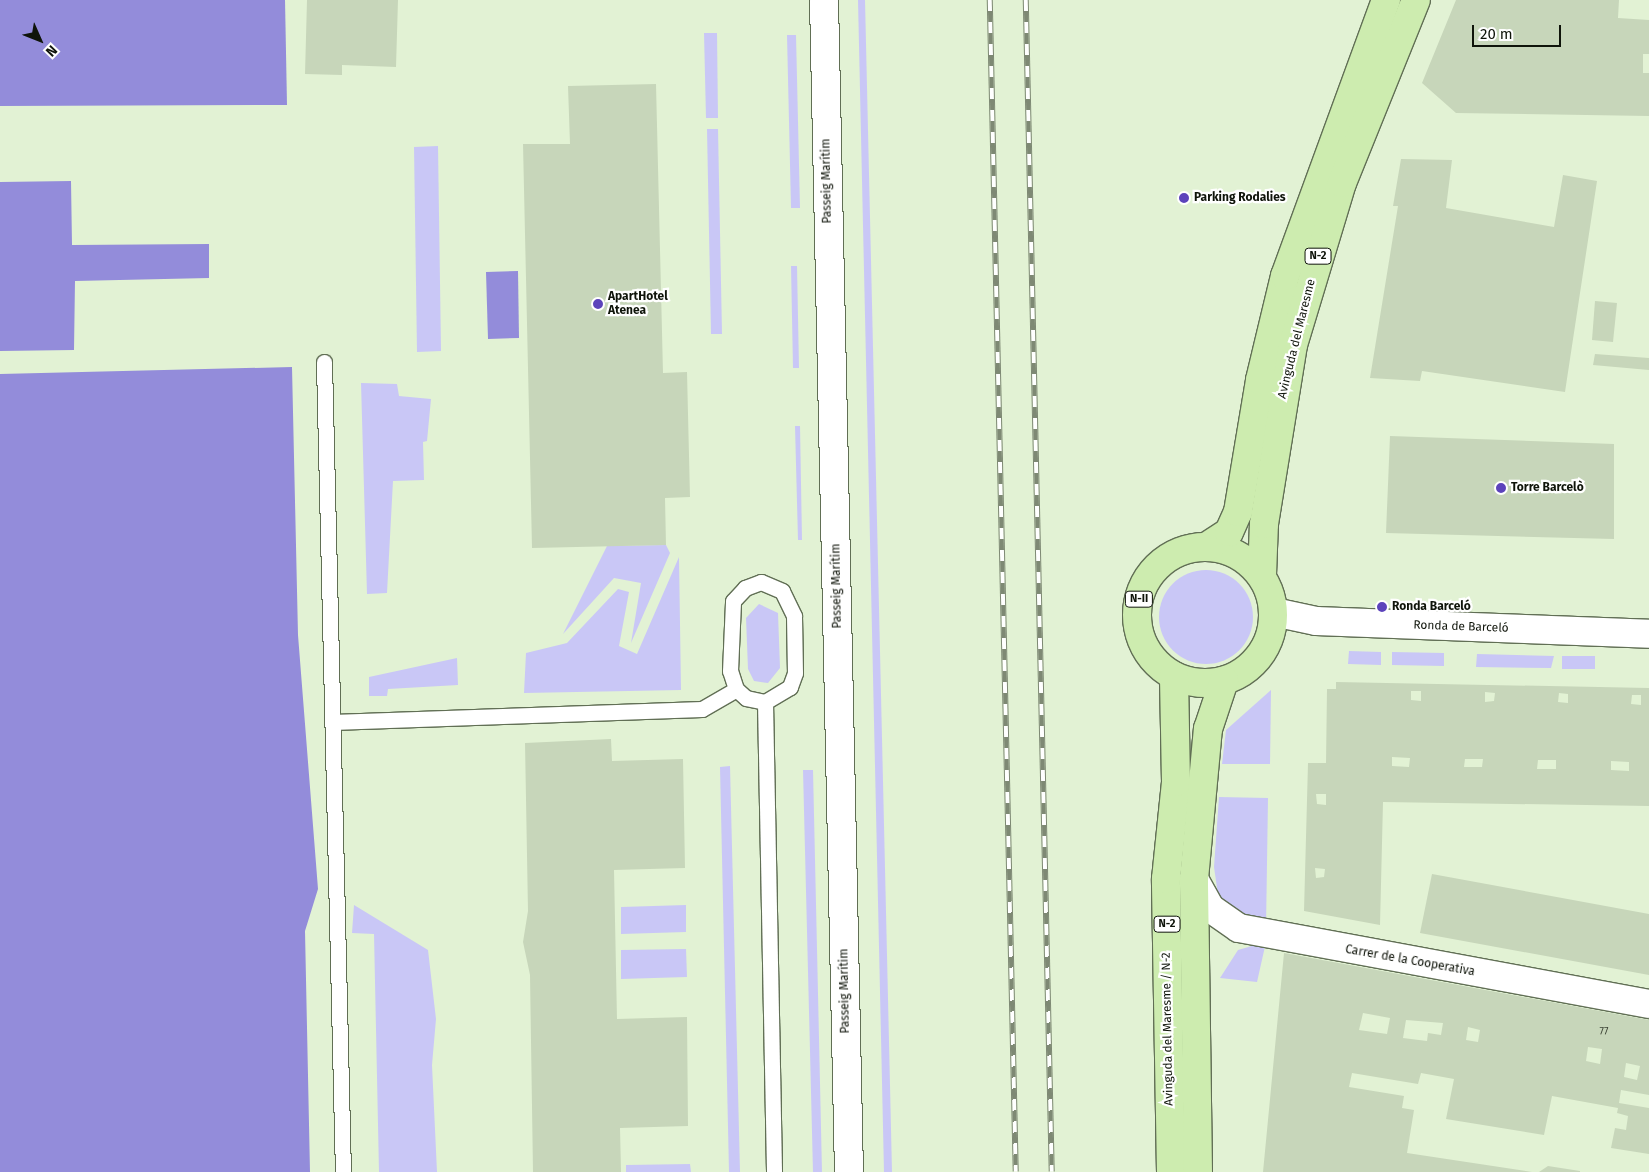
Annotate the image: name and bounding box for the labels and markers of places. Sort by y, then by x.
place label: Parking Rodalies [1194,191,1286,205]
marker: Parking Rodalies [1178,192,1190,204]
place label: ApartHotel Atenea [608,290,668,318]
marker: ApartHotel Atenea [592,298,604,310]
place label: Torre Barcelò [1511,481,1584,495]
marker: Torre Barcelò [1495,482,1507,494]
place label: Ronda Barceló [1392,600,1471,614]
marker: Ronda Barceló [1376,601,1388,613]

